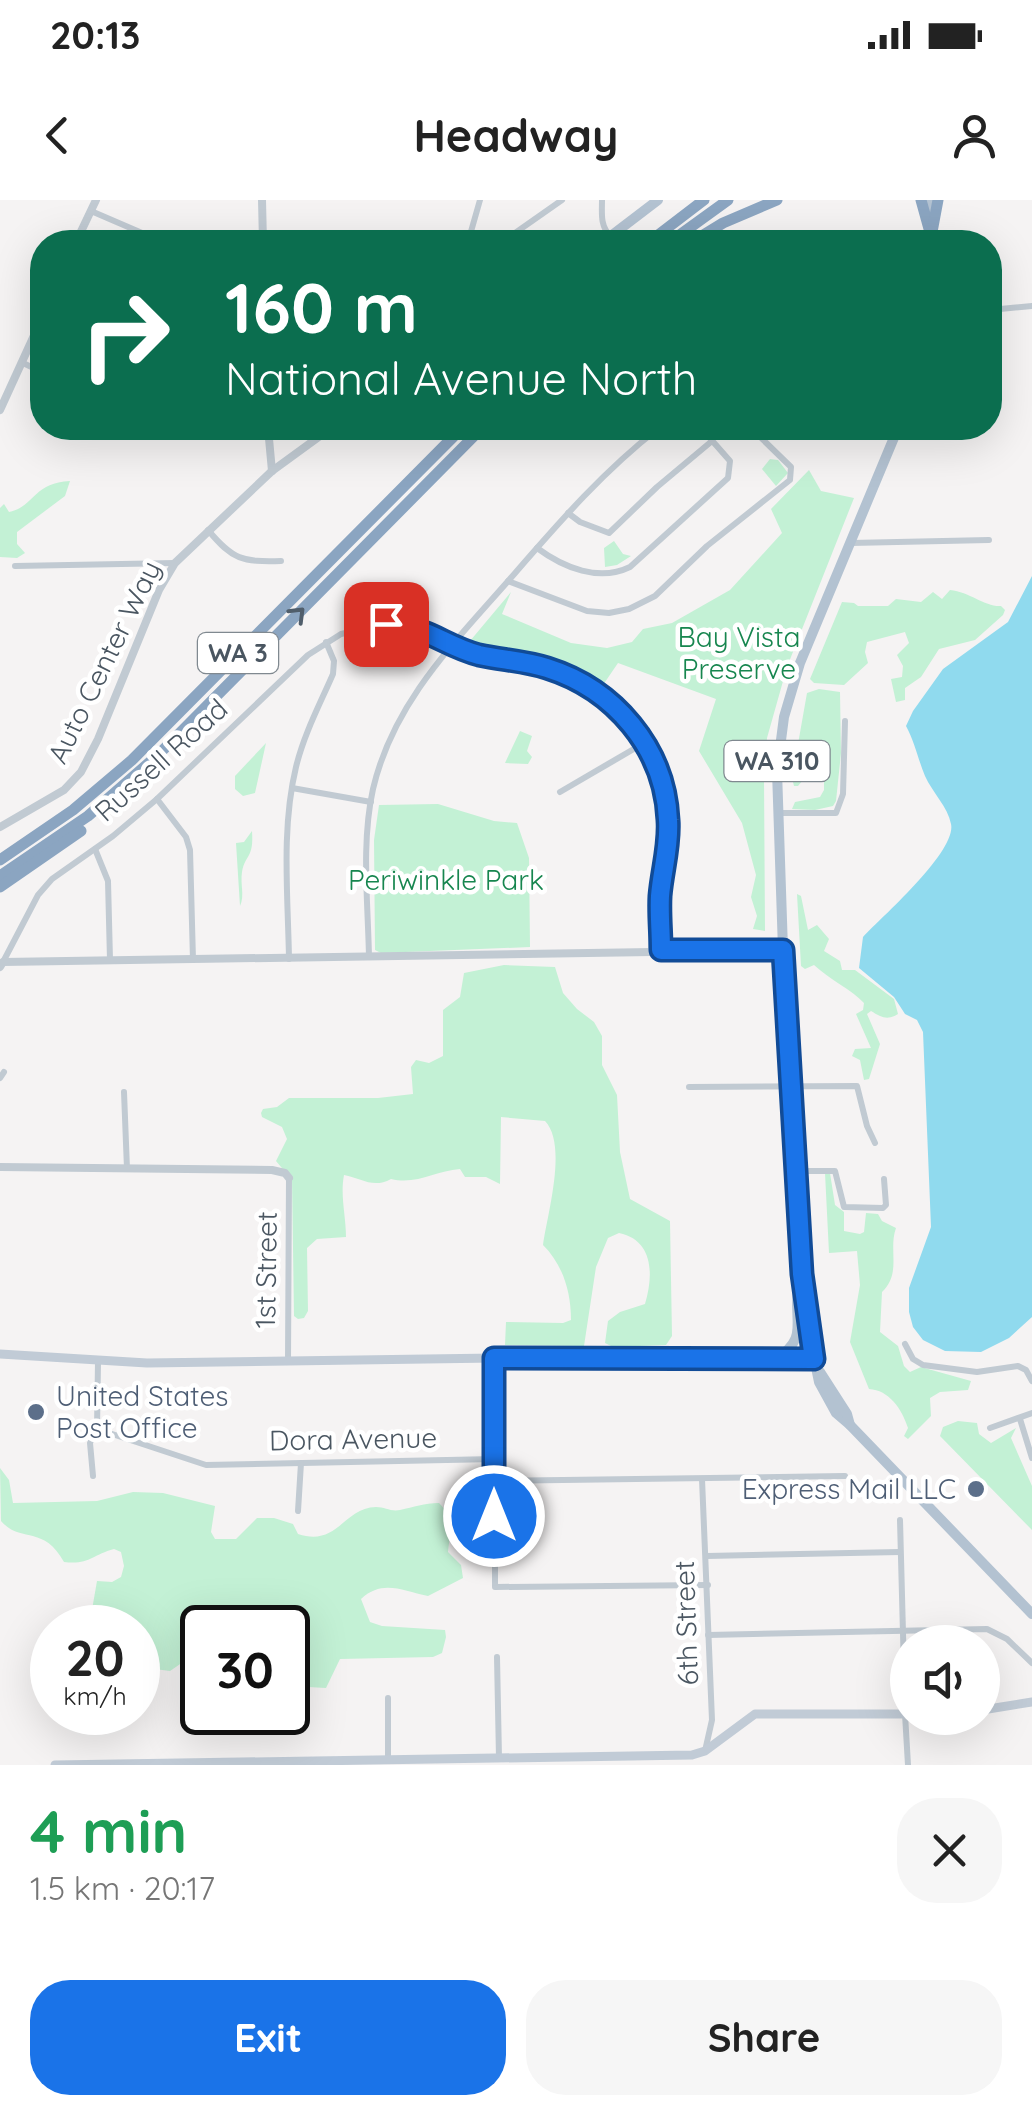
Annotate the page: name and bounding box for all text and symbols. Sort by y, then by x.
text: 20:13 [50,11,141,59]
text: Headway [413,107,619,163]
icon: back [30,108,85,163]
icon: person [947,108,1002,163]
text: 160 m [225,263,418,351]
icon: right [60,270,190,400]
text: National Avenue North [225,350,697,406]
street label: Auto Center Way [39,555,168,769]
pin [344,582,429,667]
icon: arrive [359,597,414,652]
one-way arrow [286,608,304,626]
park label: Bay Vista Preserve [678,619,800,686]
road number: WA 3 [198,633,278,673]
street label: Russell Road [87,691,234,828]
road number: WA 310 [724,741,830,781]
park label: Periwinkle Park [348,862,544,897]
street label: 1st Street [247,1211,284,1329]
place label: United States Post Office [56,1378,228,1445]
marker: United States Post Office [25,1401,47,1423]
street label: Dora Avenue [269,1420,437,1457]
position arrow [442,1464,546,1568]
place label: Express Mail LLC [742,1471,956,1506]
marker: Express Mail LLC [965,1478,987,1500]
street label: 6th Street [666,1560,705,1686]
speed limit sign: 30 [180,1605,310,1735]
map controls [890,1625,1000,1735]
button: sound [890,1625,1000,1735]
text: 20 [65,1626,125,1689]
text: km/h [63,1680,127,1711]
text: 4 min [30,1793,187,1868]
button: close [897,1798,1002,1903]
text: 1.5 km · 20:17 [30,1868,215,1908]
button: Exit [30,1980,506,2095]
button: Share [526,1980,1002,2095]

